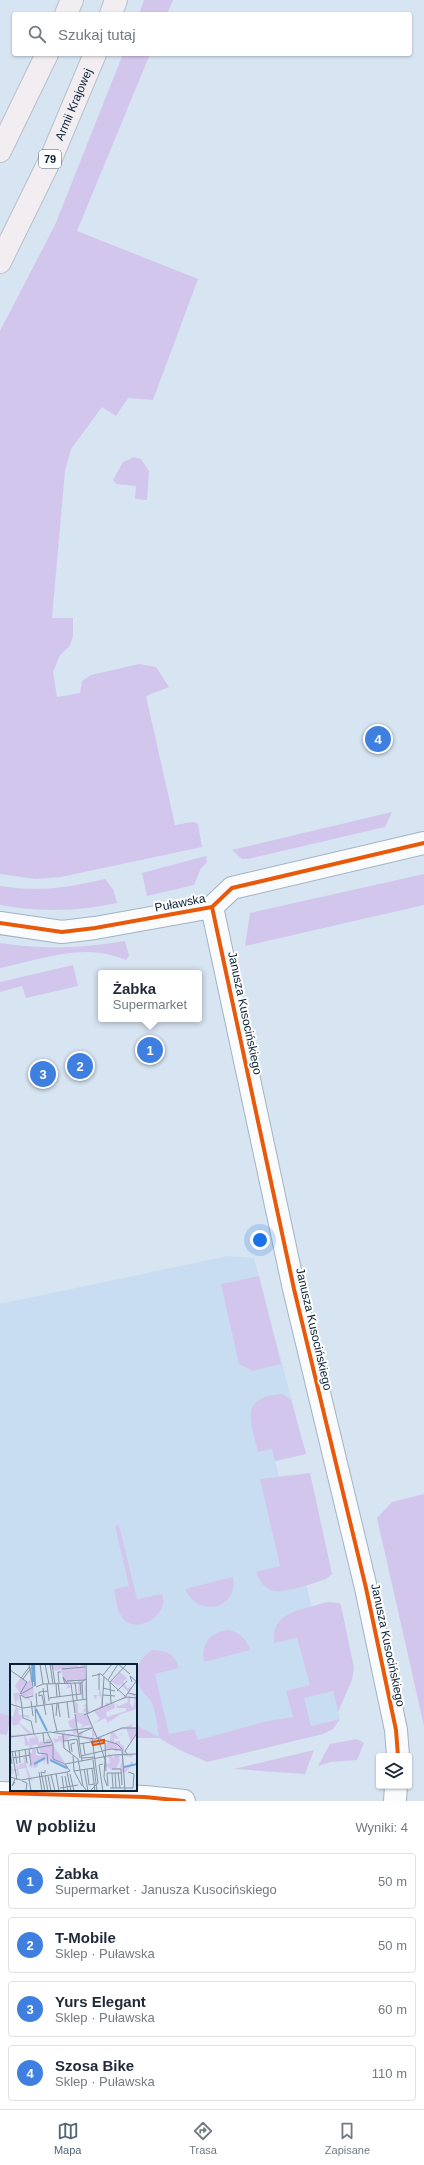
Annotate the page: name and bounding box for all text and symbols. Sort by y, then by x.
search box [12,12,412,56]
icon: search [26,23,48,45]
text: Szukaj tutaj [58,26,136,43]
street label: Armii Krajowej [52,66,95,143]
road number: 79 [39,150,61,168]
pin: 4 [365,724,391,754]
street label: Puławska [153,891,207,915]
street label: Janusza Kusocińskiego [225,950,265,1076]
popup [98,970,202,1022]
text: Żabka [113,980,156,997]
text: Supermarket [113,997,187,1012]
pin: 1 [137,1035,163,1065]
pin: 2 [67,1051,93,1081]
pin: 3 [30,1059,56,1089]
your location [250,1230,270,1250]
street label: Janusza Kusocińskiego [293,1266,335,1392]
street label: Janusza Kusocińskiego [368,1582,408,1708]
inset map [10,1664,137,1791]
map controls [376,1753,412,1789]
button: layers [376,1753,412,1789]
text: W pobliżu [16,1817,96,1836]
text: Wyniki: 4 [355,1820,408,1835]
text: Żabka [55,1865,98,1882]
text: 1 [26,1874,34,1889]
text: 50 m [378,1874,407,1889]
text: Supermarket · Janusza Kusocińskiego [55,1882,277,1897]
text: T-Mobile [55,1929,116,1946]
text: 2 [26,1938,34,1953]
text: 50 m [378,1938,407,1953]
text: Sklep · Puławska [55,1946,155,1961]
text: Yurs Elegant [55,1993,146,2010]
text: 3 [26,2002,34,2017]
text: 60 m [378,2002,407,2017]
text: Sklep · Puławska [55,2010,155,2025]
text: Szosa Bike [55,2057,134,2074]
text: 4 [26,2066,34,2081]
text: 110 m [372,2066,407,2081]
text: Sklep · Puławska [55,2074,155,2089]
tab: Mapa [54,2120,81,2156]
tab: Trasa [189,2120,217,2156]
tab: Zapisane [325,2120,370,2156]

